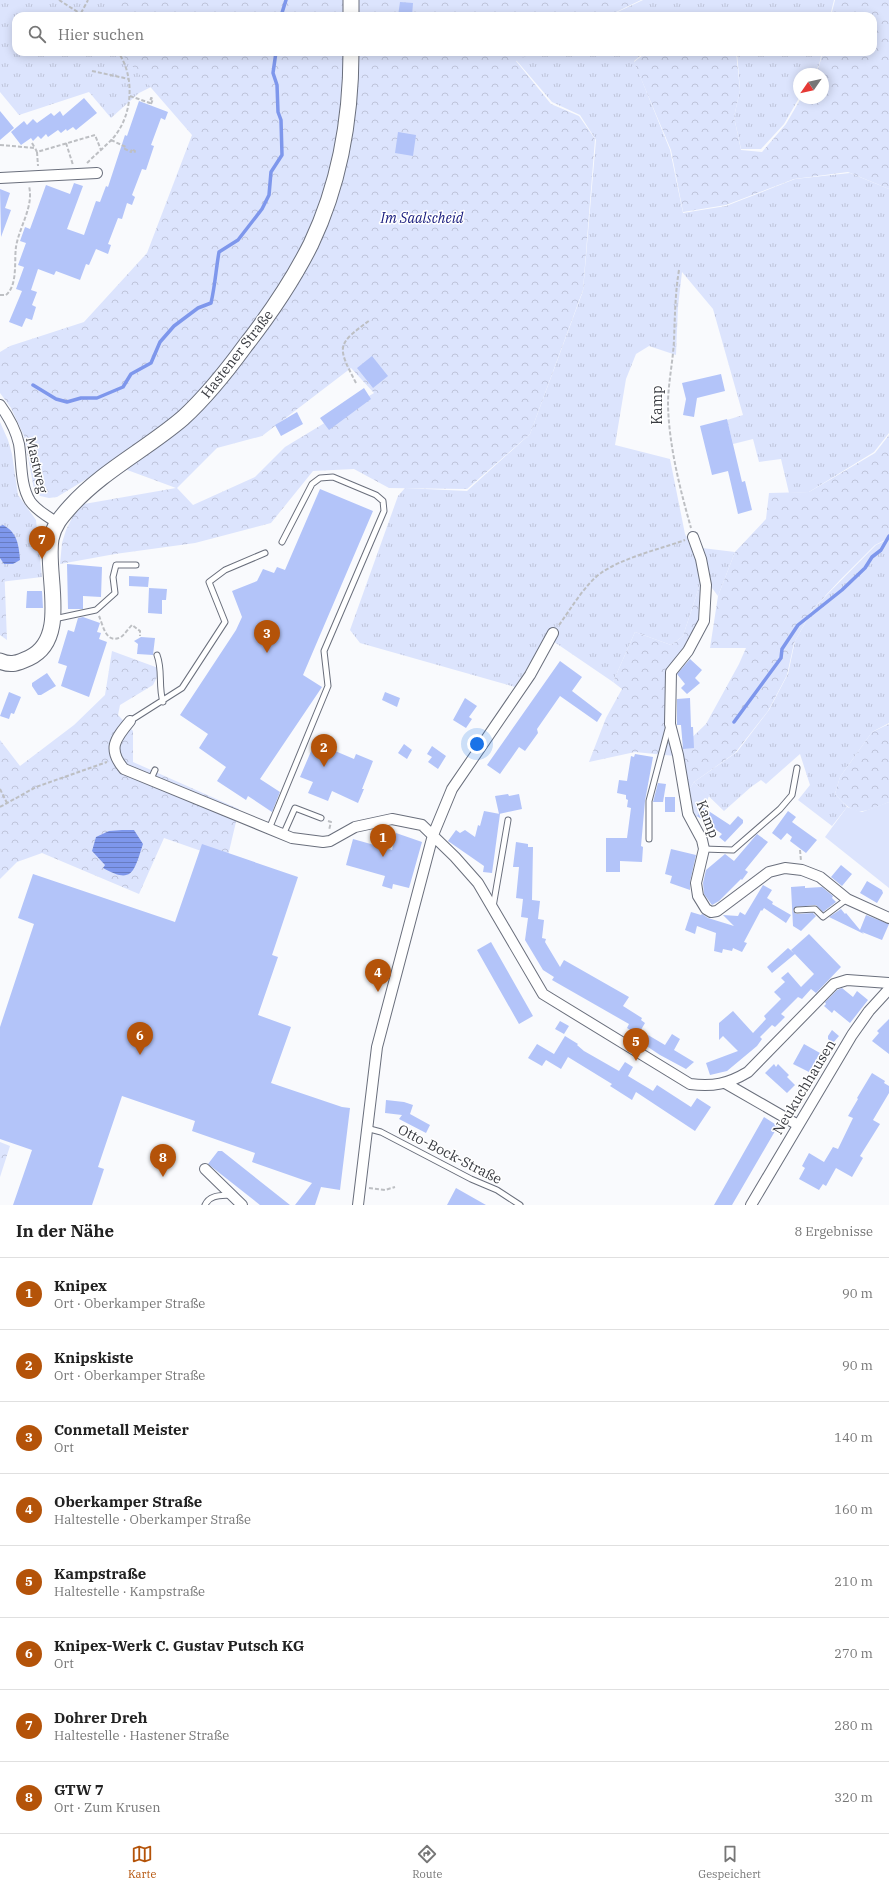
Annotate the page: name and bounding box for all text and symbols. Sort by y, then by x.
search box [12,12,877,56]
icon: search [26,23,48,45]
text: Hier suchen [58,25,144,44]
north arrow [793,68,829,104]
park label: Im Saalscheid [380,209,464,227]
street label: Hastener Straße [197,306,277,402]
street label: Kamp [648,385,666,425]
street label: Mastweg [22,435,52,495]
pin: 7 [29,526,55,559]
pin: 3 [254,620,280,653]
pin: 2 [311,734,337,767]
your location [467,734,487,754]
street label: Kamp [693,797,723,841]
pin: 1 [370,824,396,857]
pin: 4 [365,959,391,992]
pin: 6 [127,1022,153,1055]
pin: 5 [623,1028,649,1061]
street label: Neukuchhausen [768,1036,840,1138]
street label: Otto-Bock-Straße [395,1120,505,1188]
pin: 8 [150,1144,176,1177]
text: In der Nähe [16,1220,114,1242]
text: 8 Ergebnisse [794,1223,873,1240]
text: Knipex [54,1276,107,1295]
text: 1 [25,1285,33,1302]
text: 90 m [842,1285,873,1302]
text: Ort · Oberkamper Straße [54,1295,205,1312]
text: Knipskiste [54,1348,133,1367]
text: 2 [25,1357,33,1374]
text: 90 m [842,1357,873,1374]
text: Ort · Oberkamper Straße [54,1367,205,1384]
text: Conmetall Meister [54,1420,189,1439]
text: 3 [25,1429,33,1446]
text: 140 m [834,1429,873,1446]
text: Ort [54,1439,74,1456]
text: Oberkamper Straße [54,1492,202,1511]
text: 4 [25,1501,33,1518]
text: 160 m [834,1501,873,1518]
text: Haltestelle · Oberkamper Straße [54,1511,251,1528]
text: Kampstraße [54,1564,146,1583]
text: 5 [25,1573,33,1590]
text: 210 m [834,1573,873,1590]
text: Haltestelle · Kampstraße [54,1583,205,1600]
text: Knipex-Werk C. Gustav Putsch KG [54,1636,304,1655]
text: 6 [25,1645,33,1662]
text: 270 m [834,1645,873,1662]
text: Ort [54,1655,74,1672]
text: Dohrer Dreh [54,1708,148,1727]
text: 7 [25,1717,33,1734]
text: 280 m [834,1717,873,1734]
text: Haltestelle · Hastener Straße [54,1727,229,1744]
text: GTW 7 [54,1780,104,1799]
text: 8 [25,1789,33,1806]
text: 320 m [834,1789,873,1806]
text: Ort · Zum Krusen [54,1799,160,1816]
tab: Karte [128,1843,156,1881]
tab: Route [412,1843,442,1881]
tab: Gespeichert [698,1843,761,1881]

